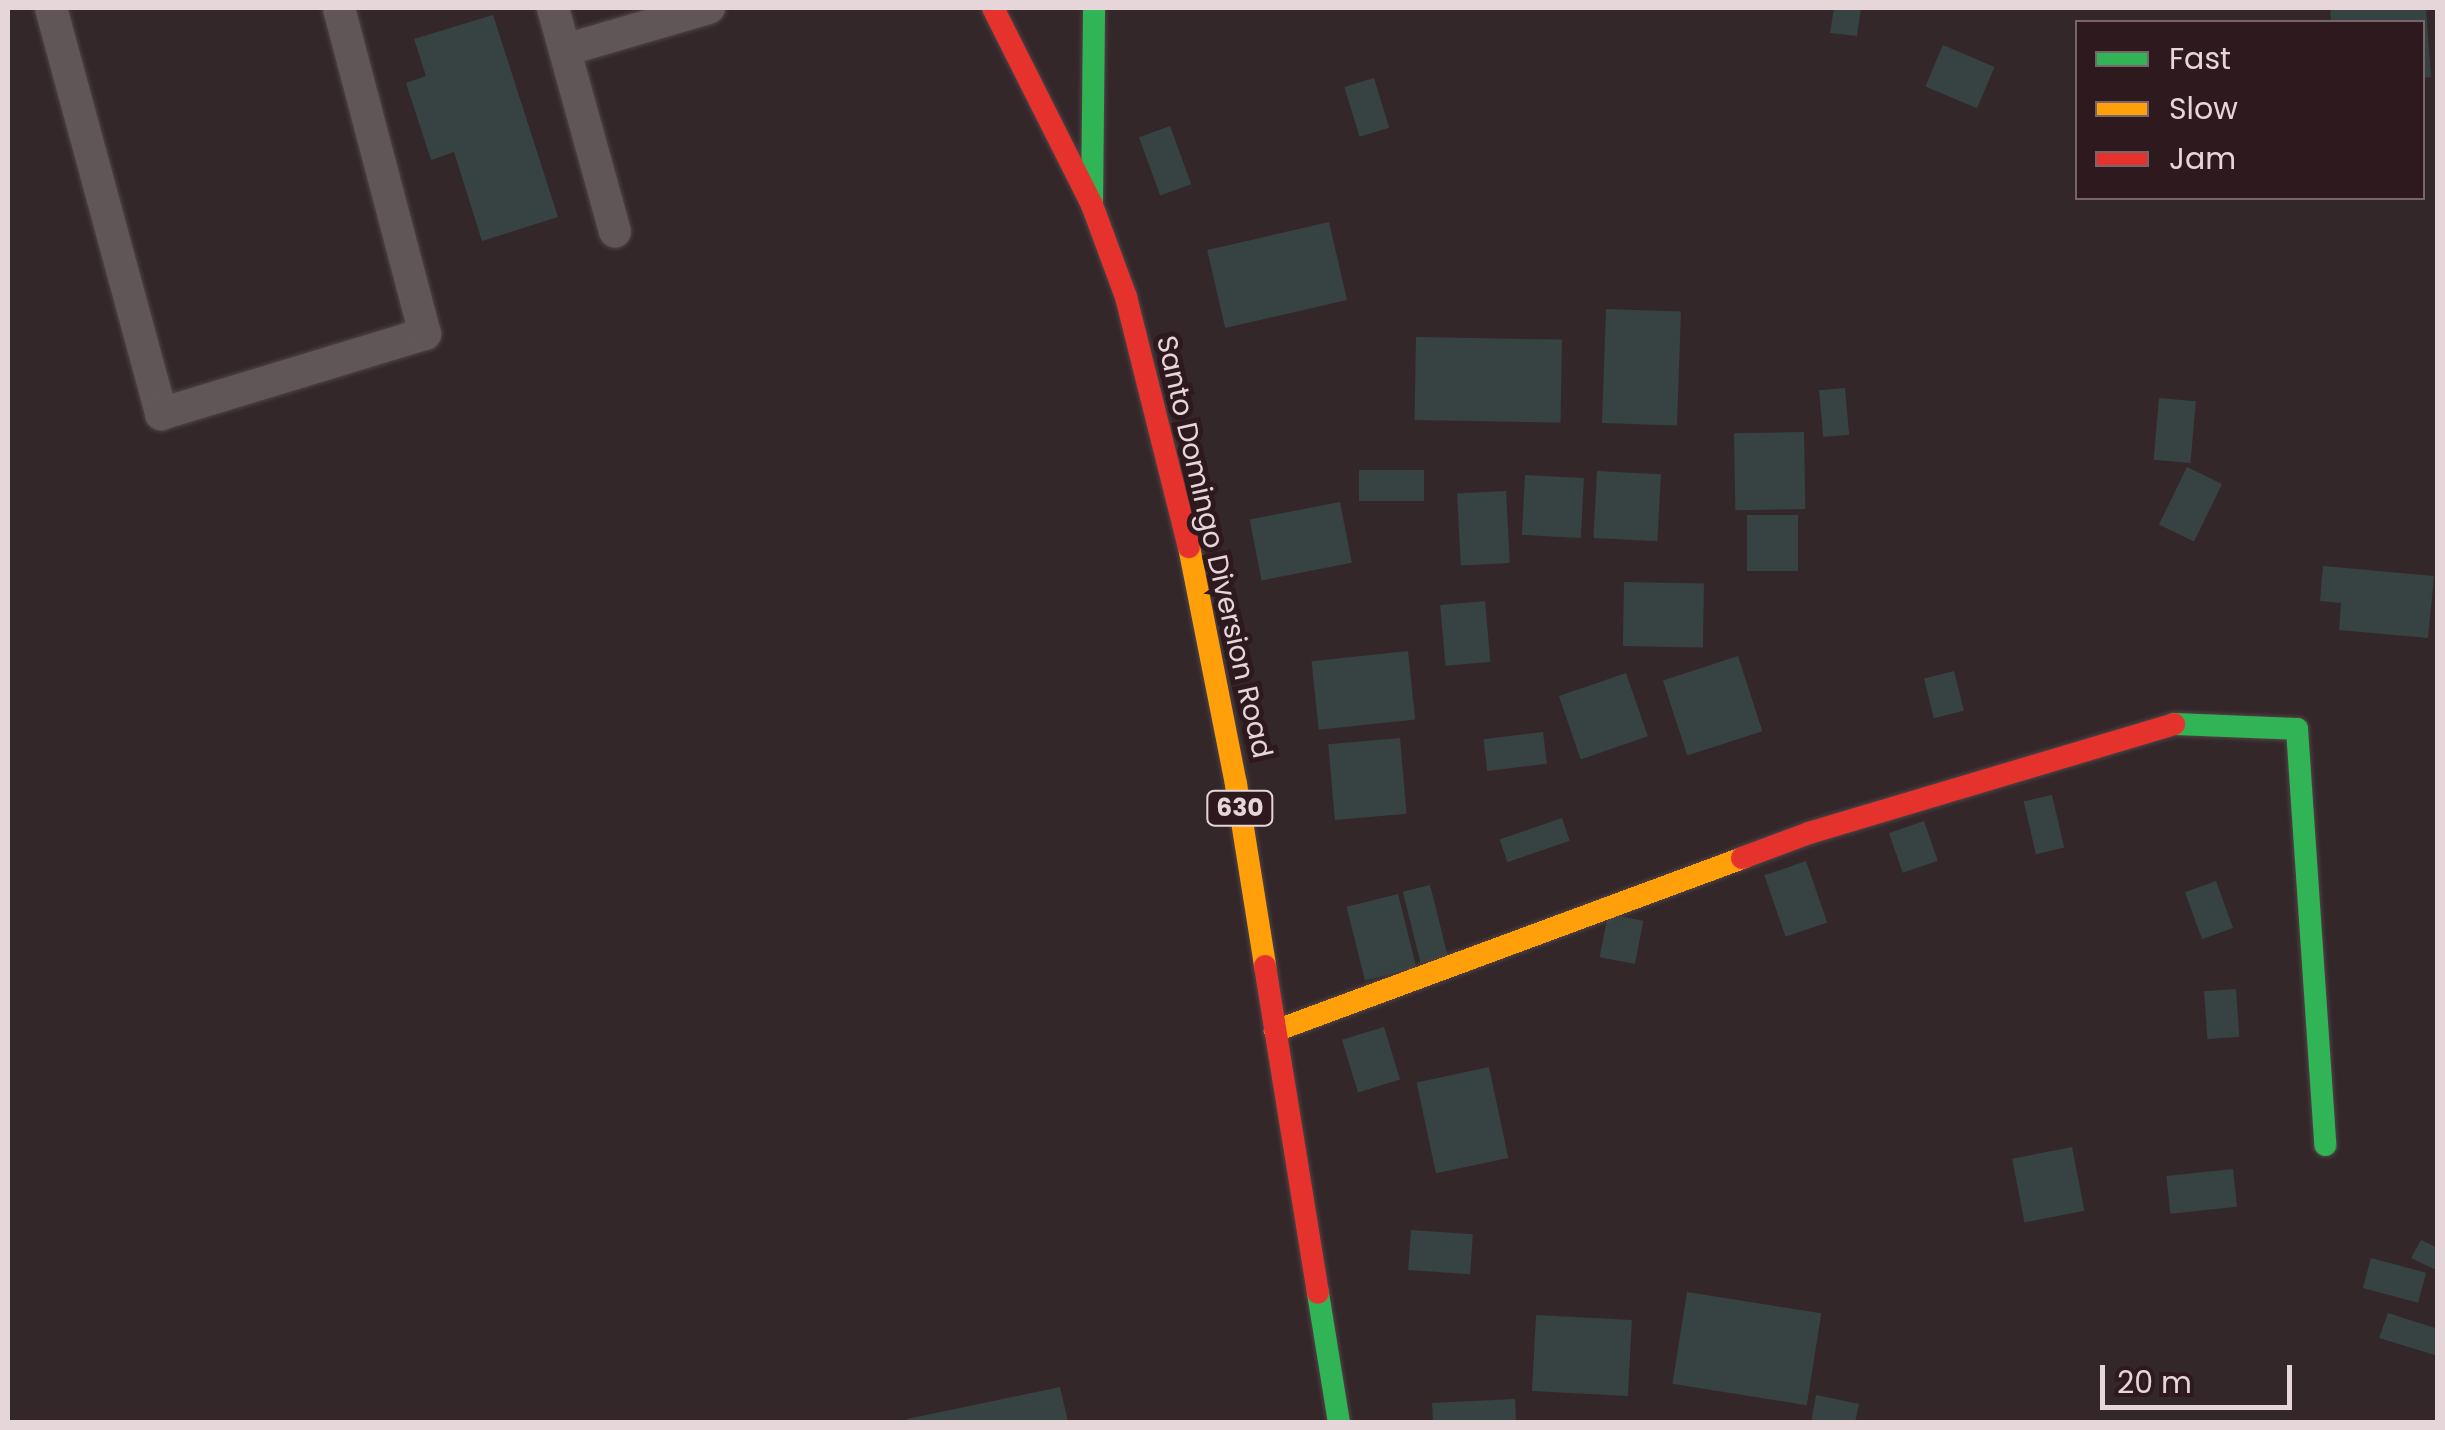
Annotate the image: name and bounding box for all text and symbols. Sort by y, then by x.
legend [2075,20,2425,200]
text: Fast [2169,37,2231,80]
text: Slow [2169,87,2238,130]
text: Jam [2169,137,2236,180]
street label: Santo Domingo Diversion Road [1149,333,1279,761]
road number: 630 [1205,788,1275,828]
scale bar [2105,1345,2298,1407]
text: 20 m [2117,1361,2192,1404]

